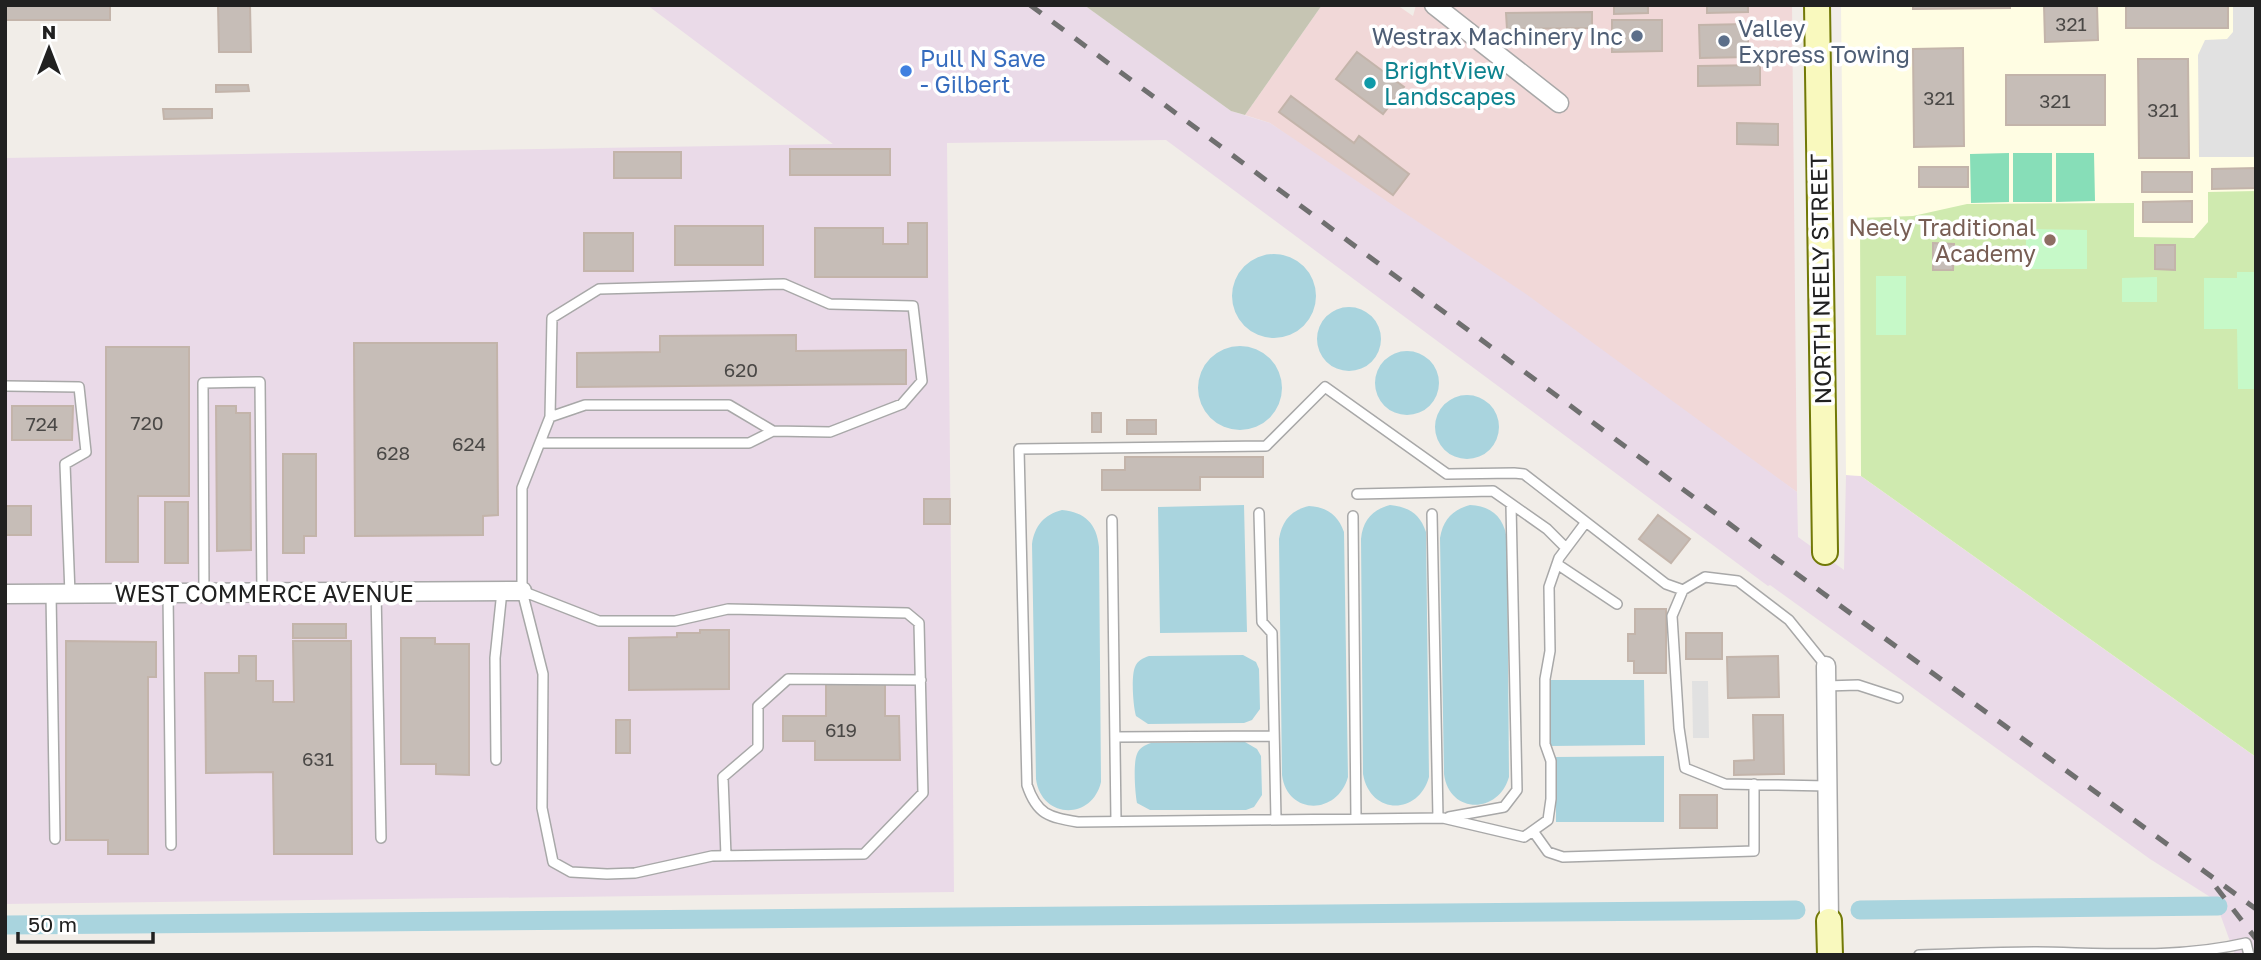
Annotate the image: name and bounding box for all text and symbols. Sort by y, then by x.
house number: 321 [2055,12,2087,35]
north arrow [14,14,84,84]
place label: Valley Express Towing [1738,14,1910,68]
text: N [42,20,56,43]
place label: Westrax Machinery Inc [1372,22,1623,50]
marker: Westrax Machinery Inc [1629,28,1645,44]
marker: Valley Express Towing [1716,33,1732,49]
place label: Pull N Save - Gilbert [920,44,1046,98]
place label: BrightView Landscapes [1384,56,1516,110]
marker: Pull N Save - Gilbert [898,63,914,79]
marker: BrightView Landscapes [1362,75,1378,91]
house number: 321 [1923,86,1955,109]
house number: 321 [2039,89,2071,112]
house number: 321 [2147,98,2179,121]
street label: NORTH NEELY STREET [1804,153,1836,405]
place label: Neely Traditional Academy [1848,213,2036,267]
marker: Neely Traditional Academy [2042,232,2058,248]
house number: 620 [724,358,758,381]
house number: 720 [131,411,163,434]
house number: 724 [26,412,58,435]
house number: 624 [452,432,486,455]
house number: 628 [376,441,410,464]
street label: WEST COMMERCE AVENUE [115,579,414,607]
house number: 619 [825,718,857,741]
house number: 631 [302,747,334,770]
scale bar [18,900,152,944]
text: 50 m [28,911,77,937]

